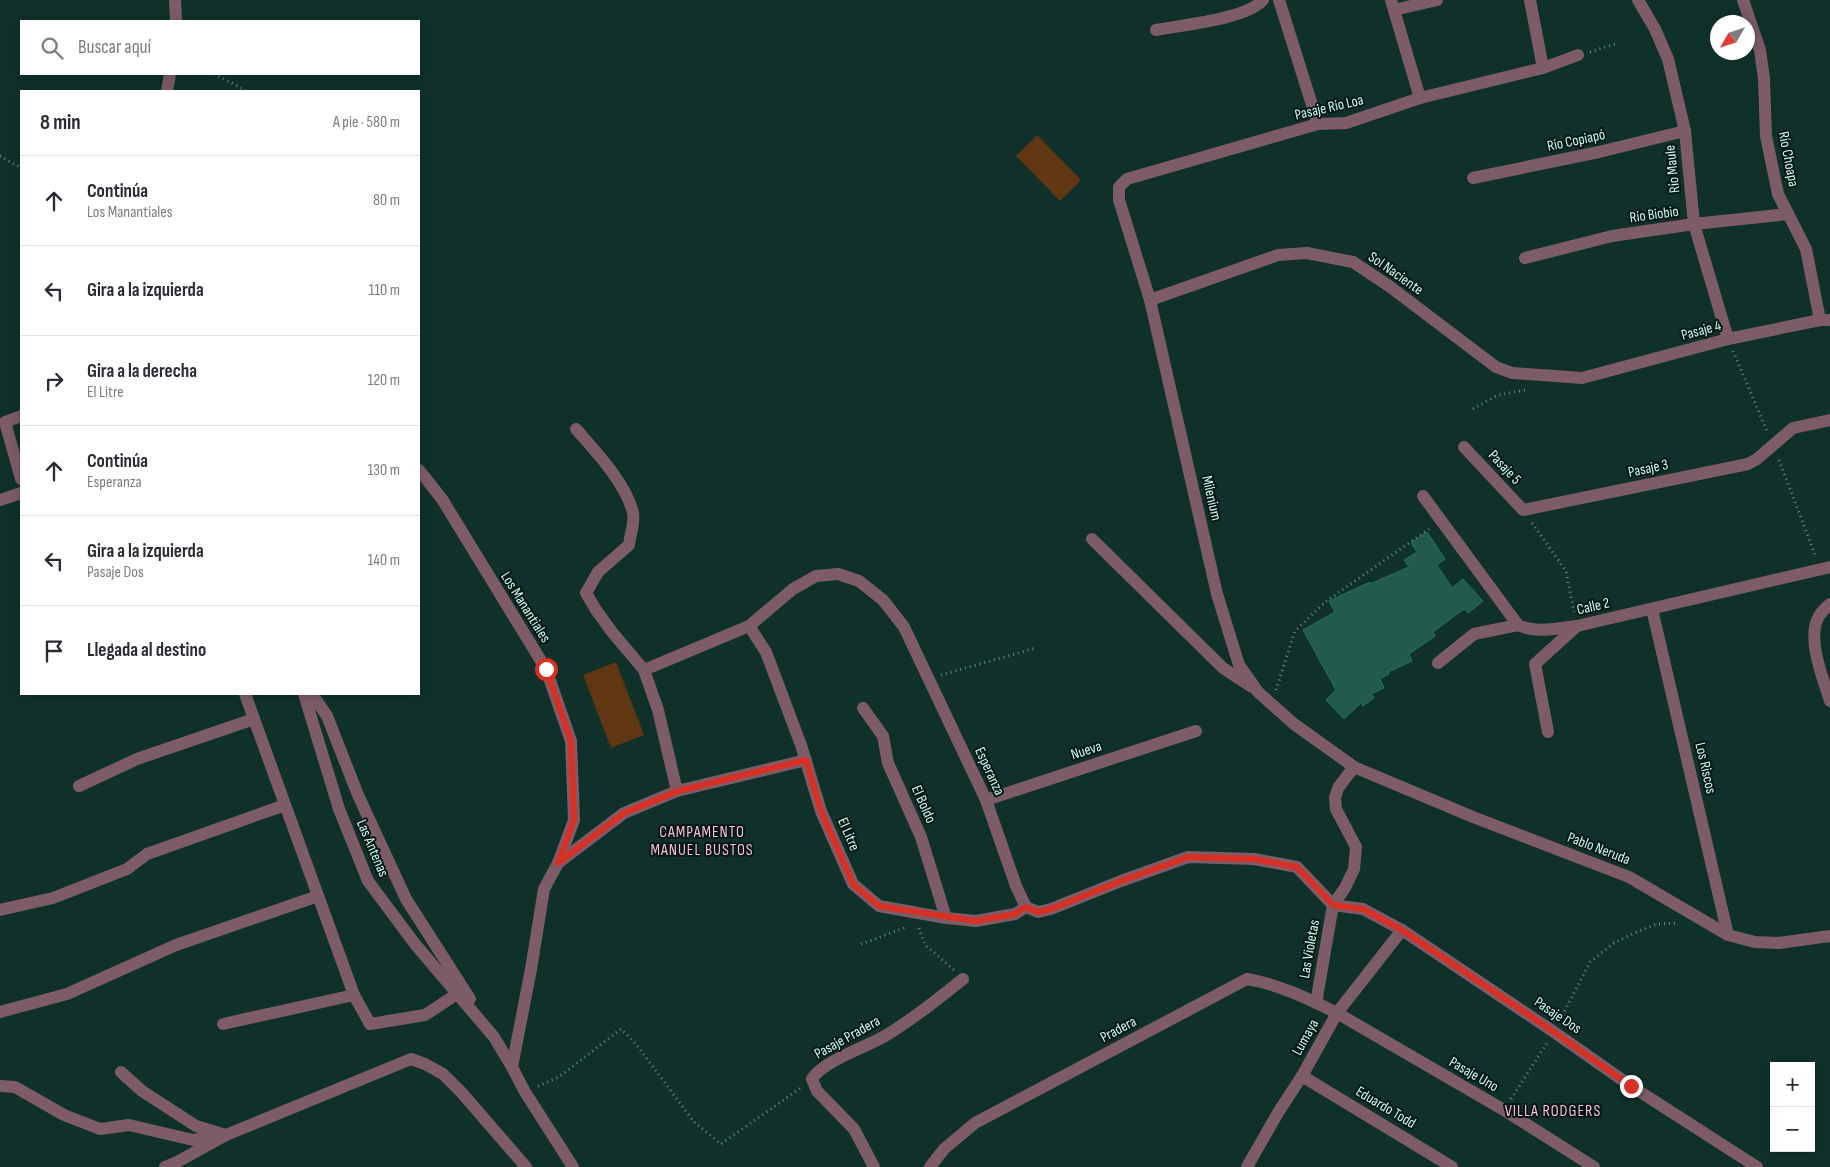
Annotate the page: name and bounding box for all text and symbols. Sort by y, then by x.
north arrow [1710,15,1755,60]
search box [20,20,420,75]
icon: search [38,34,66,62]
text: Buscar aquí [78,36,151,59]
street label: Pasaje Río Loa [1293,90,1365,125]
text: 8 min [40,110,81,135]
text: A pie · 580 m [333,113,400,132]
street label: Río Copiapó [1545,125,1607,156]
street label: Río Choapa [1774,130,1803,189]
street label: Río Maule [1661,144,1684,194]
text: Continúa [87,180,148,203]
icon: ahead [40,187,68,215]
text: 80 m [373,191,400,210]
street label: Río Biobio [1628,202,1680,227]
text: Los Manantiales [87,203,172,222]
street label: Sol Naciente [1364,248,1427,299]
icon: left [40,277,68,305]
text: Gira a la izquierda [87,279,204,302]
text: 110 m [369,281,400,300]
street label: Pasaje 4 [1679,316,1723,345]
text: Gira a la derecha [87,360,197,383]
icon: right [40,367,68,395]
text: 120 m [368,371,400,390]
text: El Litre [87,383,124,402]
street label: Pasaje 5 [1484,446,1525,488]
text: Continúa [87,450,148,473]
street label: Pasaje 3 [1626,455,1670,482]
icon: ahead [40,457,68,485]
text: 130 m [368,461,400,480]
text: Esperanza [87,473,142,492]
street label: Milenium [1197,474,1226,522]
text: Gira a la izquierda [87,540,204,563]
icon: left [40,547,68,575]
text: 140 m [368,551,400,570]
text: Pasaje Dos [87,563,144,582]
street label: Los Manantiales [496,568,555,646]
street label: Calle 2 [1575,594,1611,619]
icon: arrive [40,637,68,665]
text: Llegada al destino [87,639,206,662]
route start [535,658,558,681]
street label: Nueva [1068,737,1104,764]
street label: Los Riscos [1690,741,1721,796]
street label: Esperanza [970,744,1009,799]
street label: El Boldo [907,782,940,826]
street label: El Litre [833,815,864,854]
street label: Las Antenas [352,817,393,880]
district label: CAMPAMENTO MANUEL BUSTOS [650,823,754,860]
street label: Pablo Neruda [1565,828,1633,869]
street label: Las Violetas [1295,918,1324,980]
street label: Pasaje Dos [1530,993,1585,1038]
street label: Pasaje Pradera [811,1011,884,1063]
street label: Pradera [1097,1012,1140,1047]
street label: Lumaya [1288,1016,1323,1059]
street label: Pasaje Uno [1446,1053,1502,1096]
map controls [1770,1062,1815,1152]
button: + [1770,1062,1815,1107]
route end [1620,1075,1643,1098]
street label: Eduardo Todd [1352,1082,1419,1133]
district label: VILLA RODGERS [1505,1102,1601,1121]
button: − [1770,1107,1815,1152]

